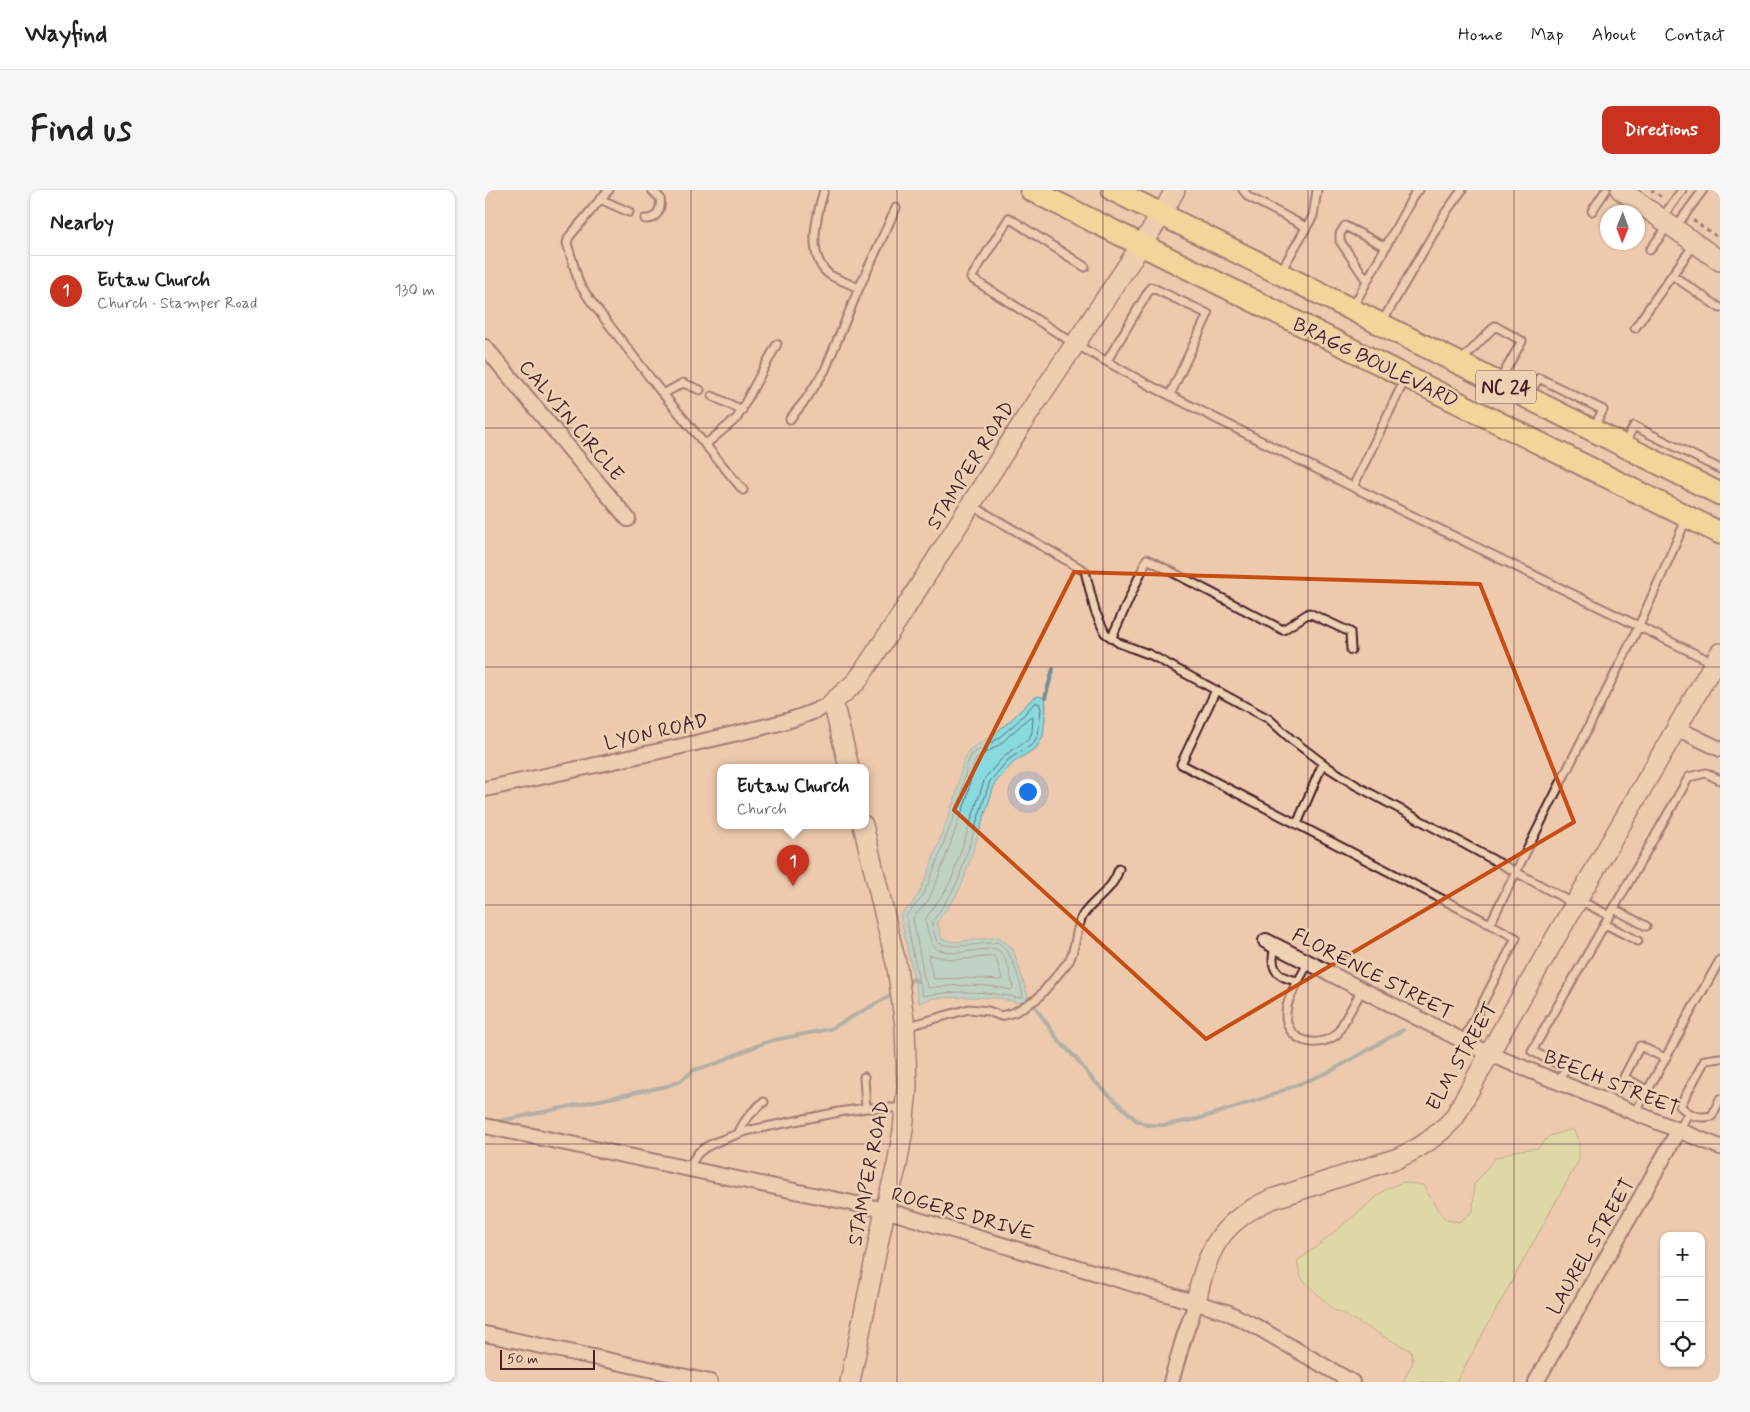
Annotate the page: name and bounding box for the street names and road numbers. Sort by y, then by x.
street label: BRAGG BOULEVARD [1288,312,1463,415]
street label: CALVIN CIRCLE [512,355,630,487]
road number: NC 24 [1476,370,1536,403]
street label: STAMPER ROAD [921,396,1022,535]
street label: LYON ROAD [602,707,711,758]
street label: FLORENCE STREET [1287,922,1458,1027]
street label: ELM STREET [1420,998,1504,1116]
street label: BEECH STREET [1540,1044,1683,1123]
street label: STAMPER ROAD [842,1099,897,1248]
street label: LAUREL STREET [1541,1173,1641,1320]
street label: ROGERS DRIVE [888,1181,1037,1248]

